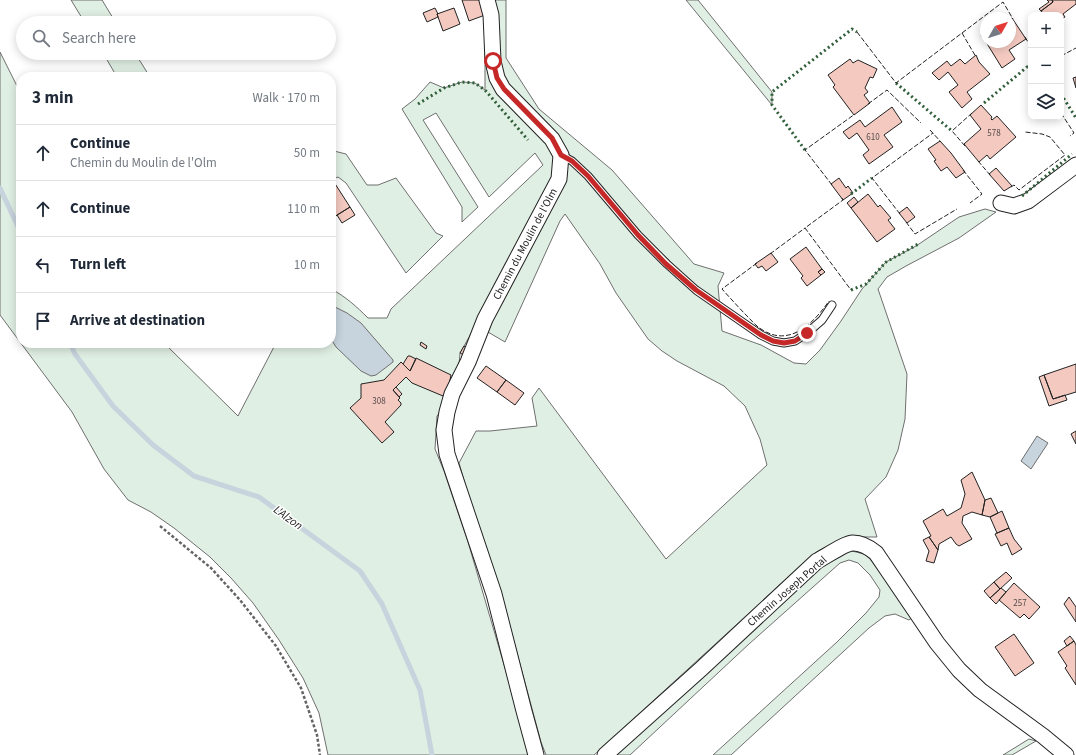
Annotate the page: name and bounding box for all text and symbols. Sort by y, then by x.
north arrow [980,12,1016,48]
map controls [1028,12,1064,120]
button: + [1028,12,1064,48]
search box [16,16,336,60]
icon: search [30,27,52,49]
text: Search here [62,28,136,49]
button: − [1028,48,1064,84]
route start [484,52,502,70]
button: layers [1028,84,1064,120]
text: 3 min [32,86,73,110]
text: Walk · 170 m [252,89,320,107]
house number: 578 [987,127,1001,140]
house number: 610 [866,131,880,144]
text: Continue [70,133,130,154]
icon: ahead [32,142,54,164]
text: 50 m [294,144,320,162]
text: Chemin du Moulin de l'Olm [70,154,217,172]
street label: Chemin du Moulin de l'Olm [489,186,561,302]
icon: ahead [32,198,54,220]
text: Continue [70,198,130,219]
text: 110 m [287,200,320,218]
icon: left [32,254,54,276]
text: Turn left [70,254,126,275]
text: 10 m [294,256,320,274]
icon: arrive [32,310,54,332]
text: Arrive at destination [70,310,205,331]
route end [798,324,816,342]
house number: 308 [372,395,386,408]
water label: L'Alzon [270,502,306,534]
street label: Chemin Joseph Portal [744,552,830,630]
house number: 257 [1013,597,1027,610]

